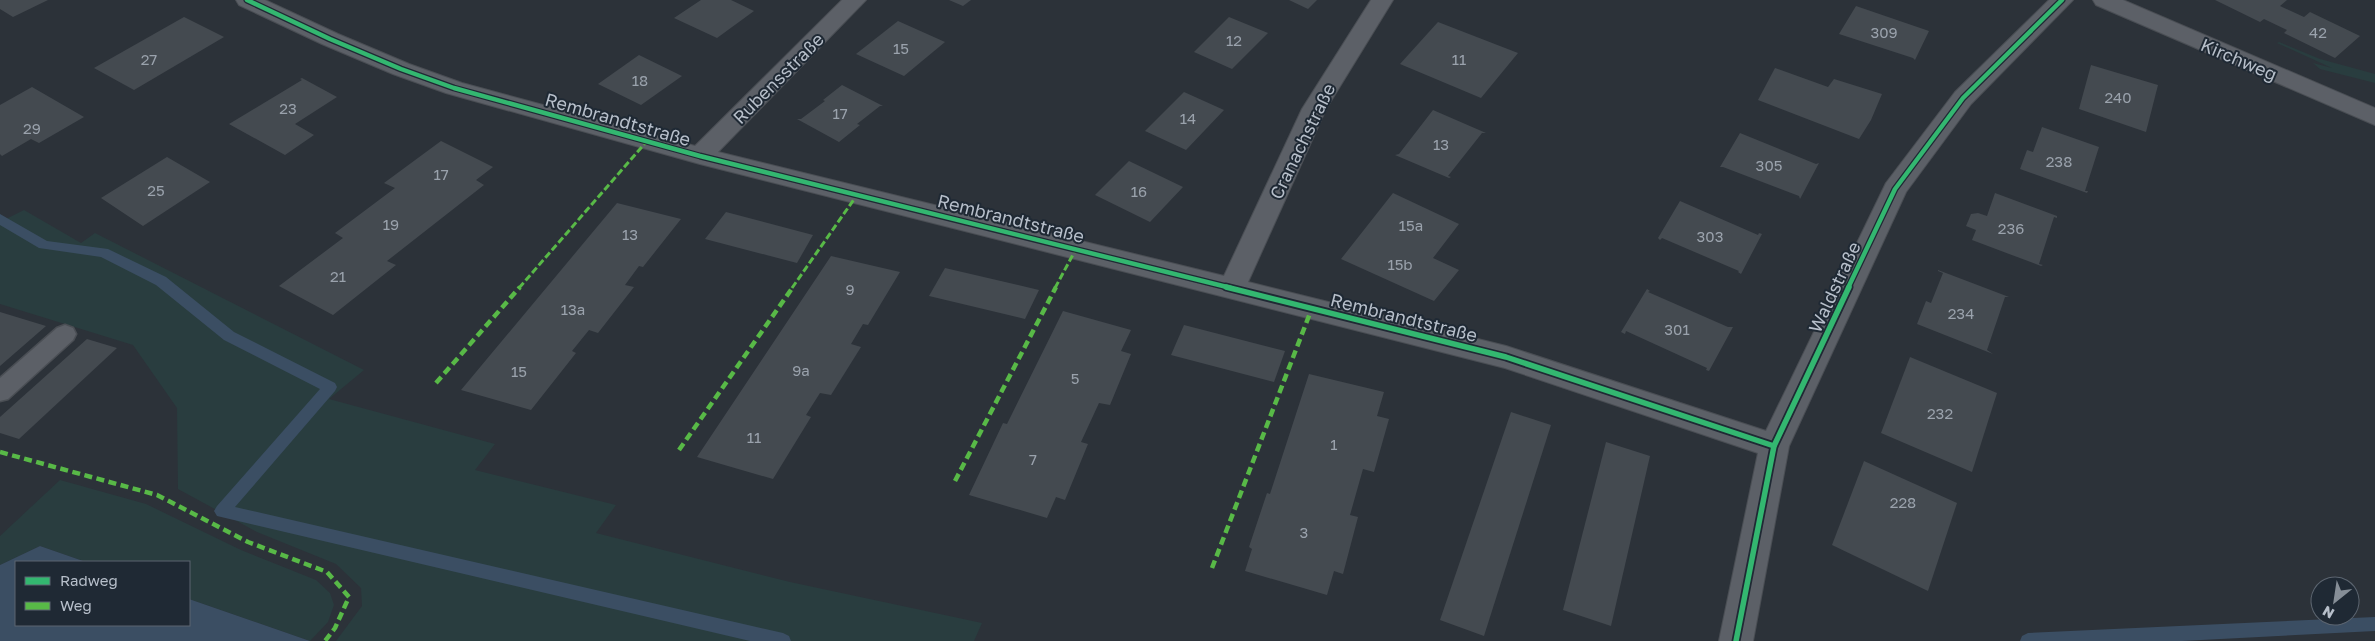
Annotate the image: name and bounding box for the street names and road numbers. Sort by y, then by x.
street label: Rubensstraße [728,28,828,128]
street label: Kirchweg [2198,33,2280,85]
street label: Cranachstraße [1264,80,1340,202]
street label: Rembrandtstraße [543,88,693,150]
street label: Rembrandtstraße [935,189,1087,247]
street label: Waldstraße [1803,238,1865,336]
street label: Rembrandtstraße [1328,288,1480,346]

